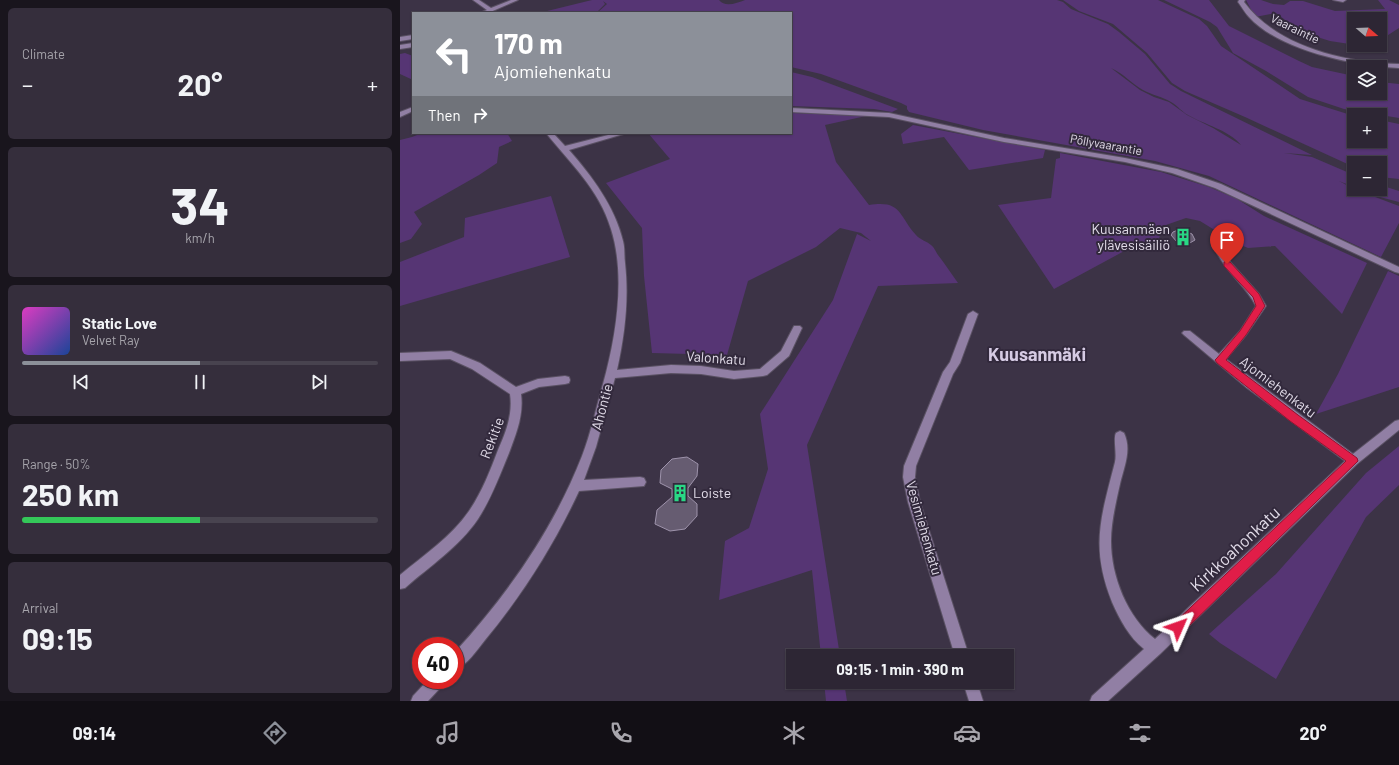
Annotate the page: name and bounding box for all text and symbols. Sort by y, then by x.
street label: Vaaraintie [1269,10,1322,46]
north arrow [1347,12,1387,52]
map controls [1347,12,1387,196]
text: 170 m [494,26,563,60]
icon: left [428,28,480,80]
text: Climate [22,46,65,62]
text: Ajomiehenkatu [494,60,611,82]
button: layers [1347,60,1387,100]
text: 20° [177,66,223,102]
text: − [22,71,33,97]
text: + [367,71,378,97]
icon: right [469,104,491,126]
text: Then [428,106,461,124]
button: + [1347,108,1387,148]
street label: Pöllyvaarantie [1069,131,1143,157]
button: − [1347,156,1387,196]
text: 34 [170,173,230,235]
place label: Kuusanmäen ylävesisäiliö [1091,220,1170,253]
pin [1210,223,1244,264]
building icon: Kuusanmäen ylävesisäiliö [1173,227,1193,247]
icon: arrive [1216,229,1238,251]
text: km/h [185,230,215,246]
text: Static Love [82,314,157,332]
text: Velvet Ray [82,332,140,348]
district label: Kuusanmäki [988,343,1086,365]
street label: Valonkatu [686,347,746,368]
street label: Ajomiehenkatu [1237,352,1320,421]
icon: previous [70,371,92,393]
icon: pause [189,371,211,393]
icon: next [308,371,330,393]
street label: Ahontie [587,382,616,432]
street label: Rekitie [476,415,507,461]
text: Range · 50% [22,456,90,472]
text: 250 km [22,476,119,512]
street label: Vesimiehenkatu [903,479,946,577]
building icon: Loiste [670,483,690,503]
place label: Loiste [693,484,731,501]
street label: Kirkkoahonkatu [1185,502,1283,595]
text: Arrival [22,600,58,616]
position arrow [1157,606,1199,648]
text: 09:15 [22,620,93,656]
speed limit sign: 40 [412,637,464,689]
text: 09:15 · 1 min · 390 m [836,660,964,678]
icon: directions [261,719,289,747]
icon: music [434,719,462,747]
icon: phone [607,719,635,747]
icon: climate [780,719,808,747]
icon: car [953,719,981,747]
icon: filters [1126,719,1154,747]
text: 09:14 [73,722,116,744]
text: 20° [1299,722,1326,744]

